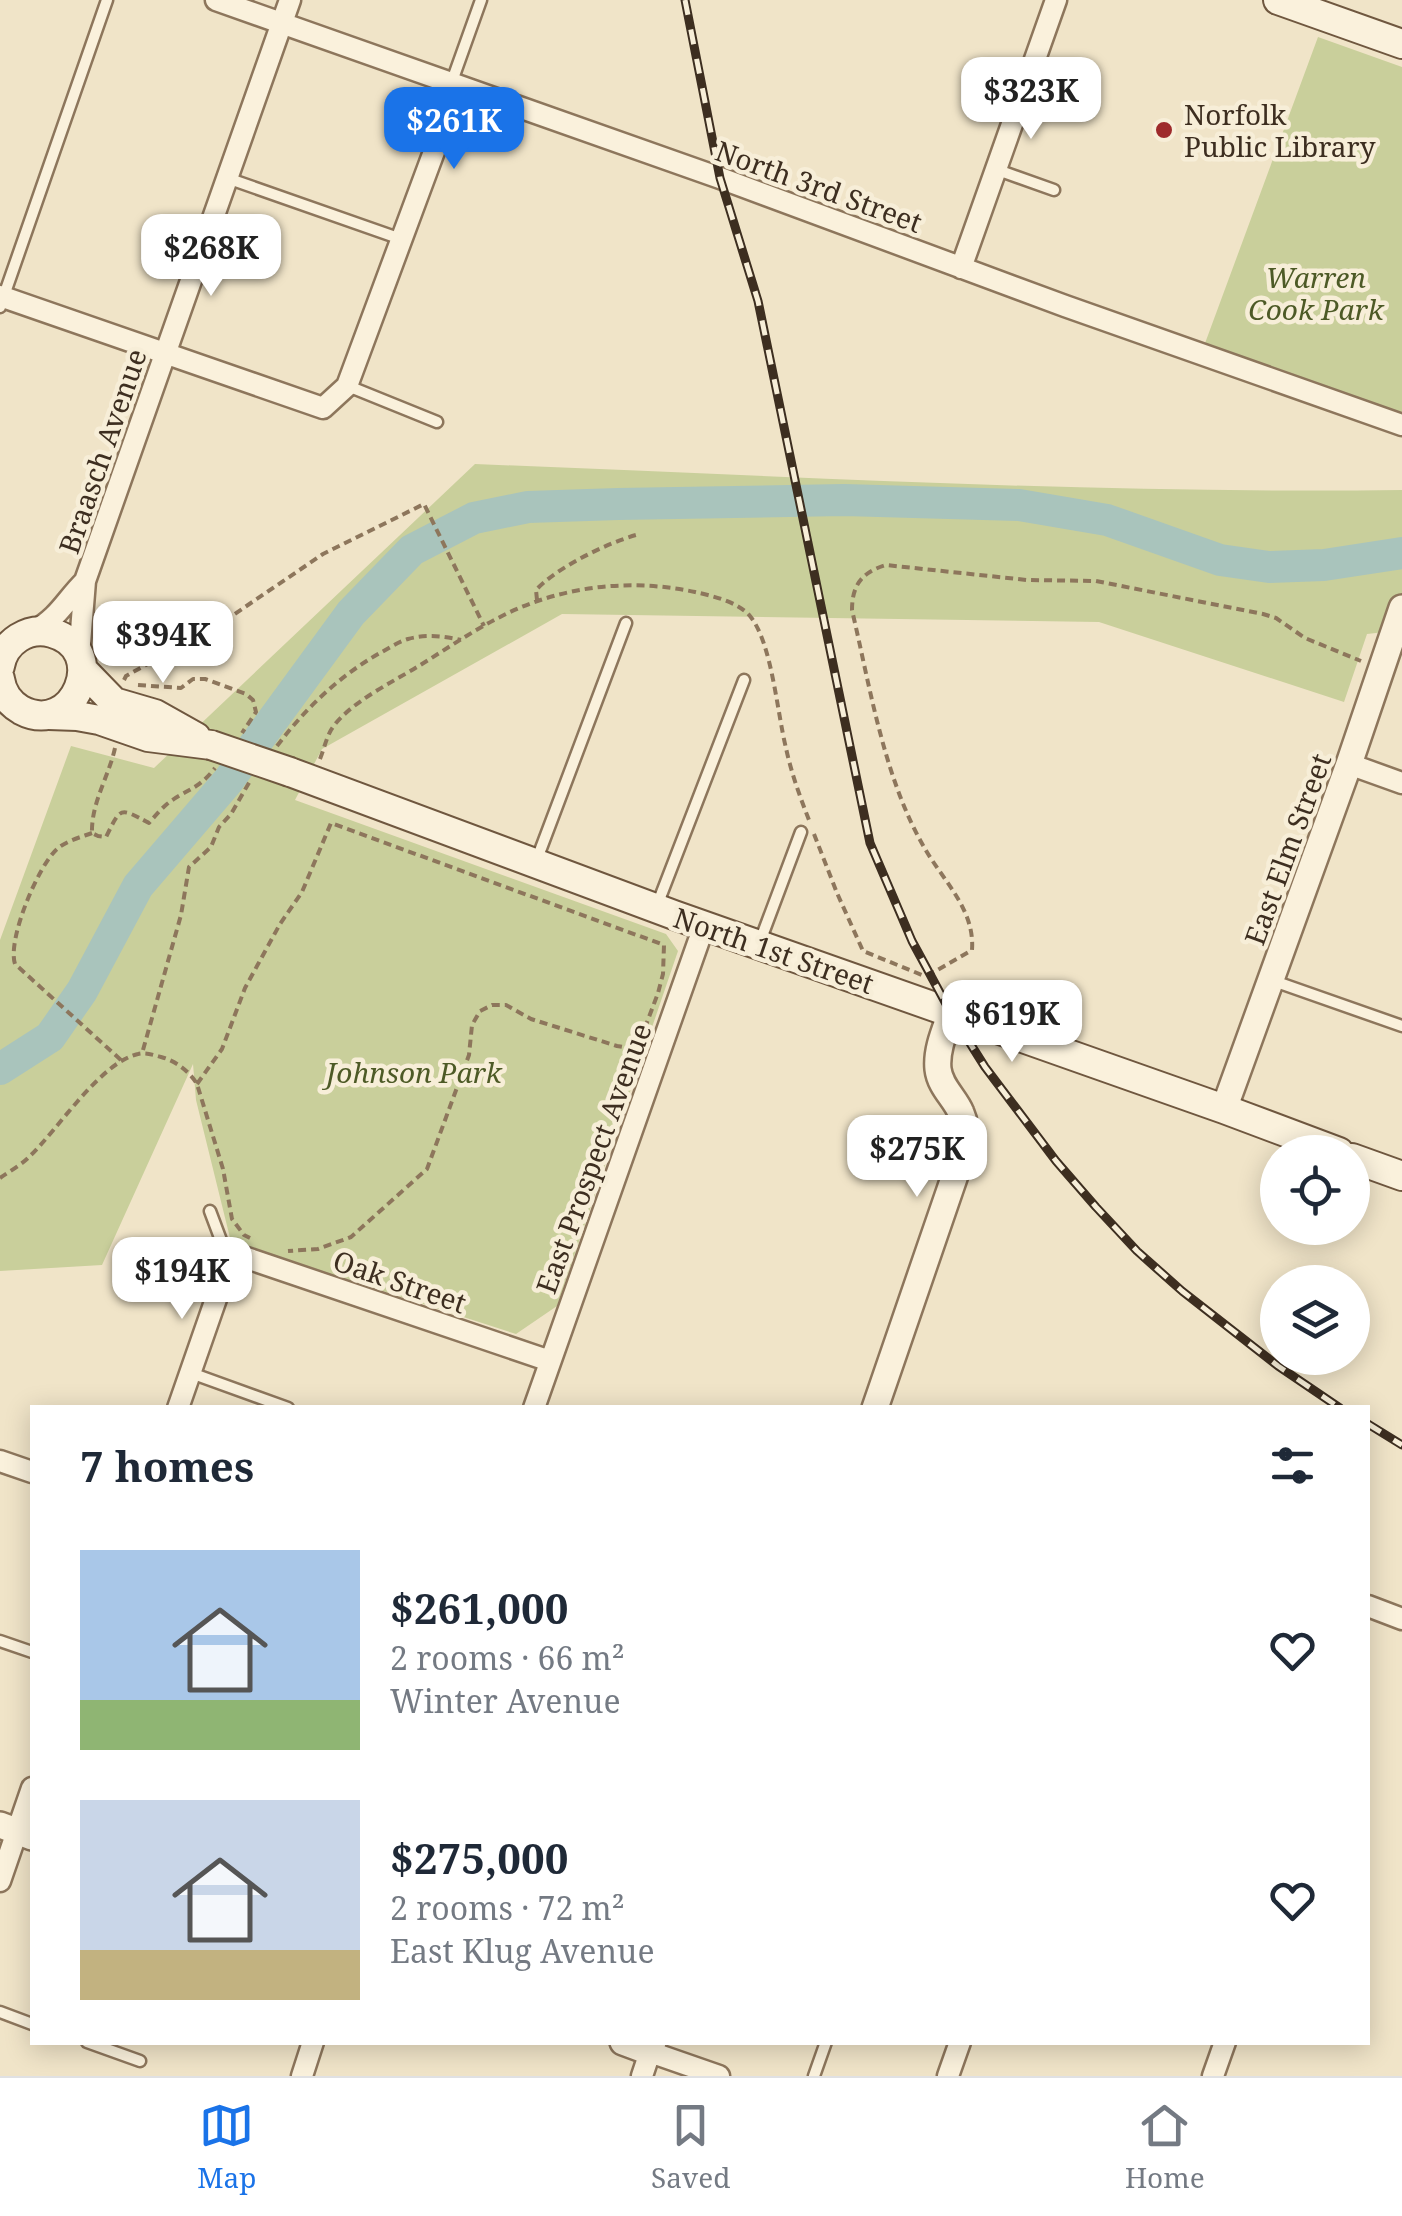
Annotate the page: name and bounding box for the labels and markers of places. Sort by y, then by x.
pin: $323K [961,57,1101,142]
pin: $261K [384,87,524,172]
place label: Norfolk Public Library [1184,95,1376,165]
marker: Norfolk Public Library [1153,119,1175,141]
pin: $268K [141,214,281,299]
pin: $394K [93,601,233,686]
pin: $619K [942,980,1082,1065]
pin: $275K [847,1115,987,1200]
pin: $194K [112,1237,252,1322]

